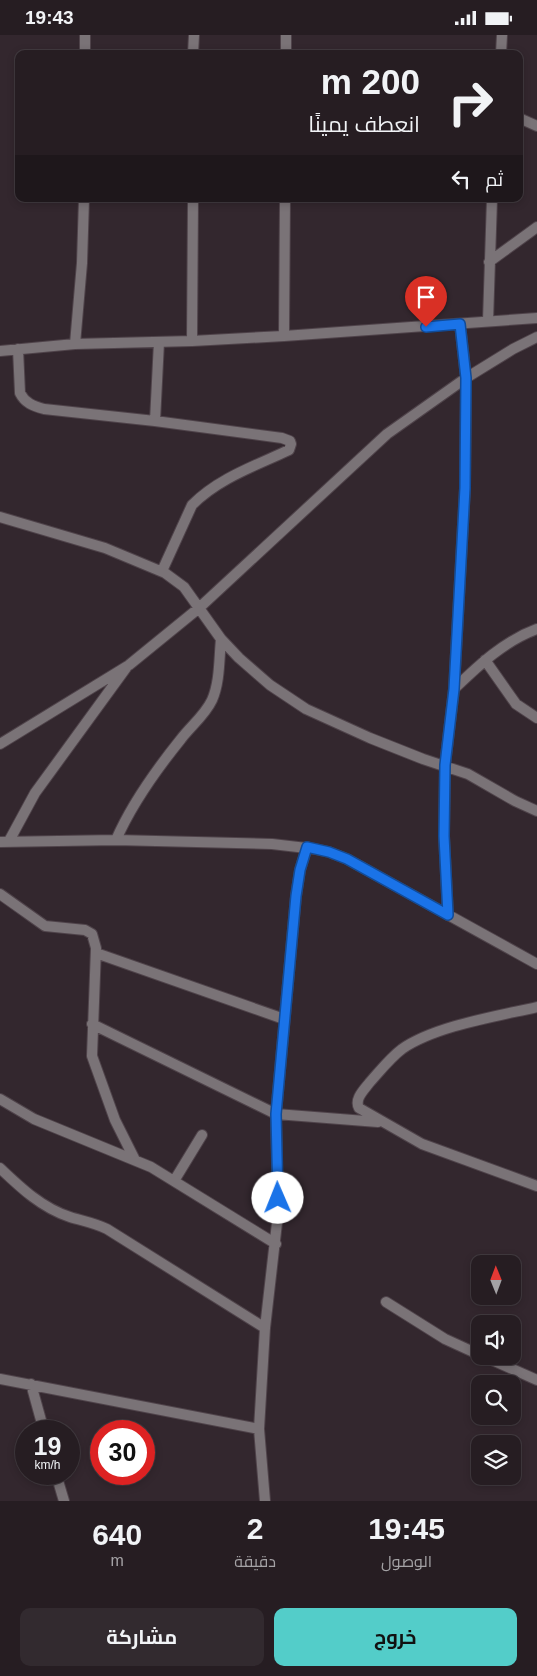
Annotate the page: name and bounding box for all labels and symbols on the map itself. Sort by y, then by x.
pin [405,276,447,327]
position arrow [251,1171,303,1223]
north arrow [471,1255,521,1305]
speed limit sign: 30 [90,1420,155,1485]

